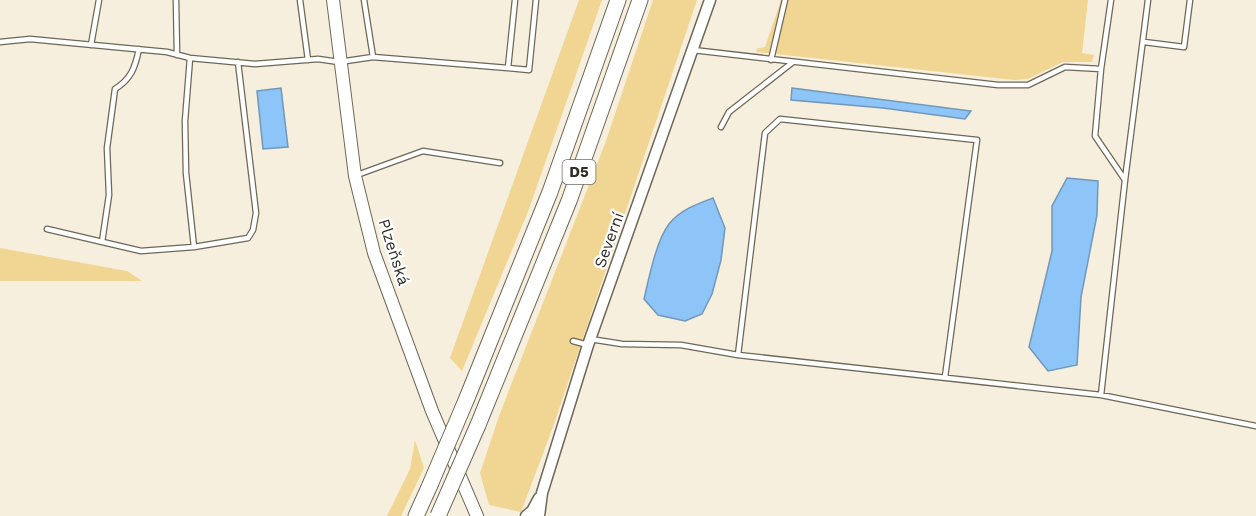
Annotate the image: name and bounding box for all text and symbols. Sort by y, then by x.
road number: D5 [562,160,596,184]
street label: Severní [590,210,628,270]
street label: Plzeňská [374,216,414,288]

